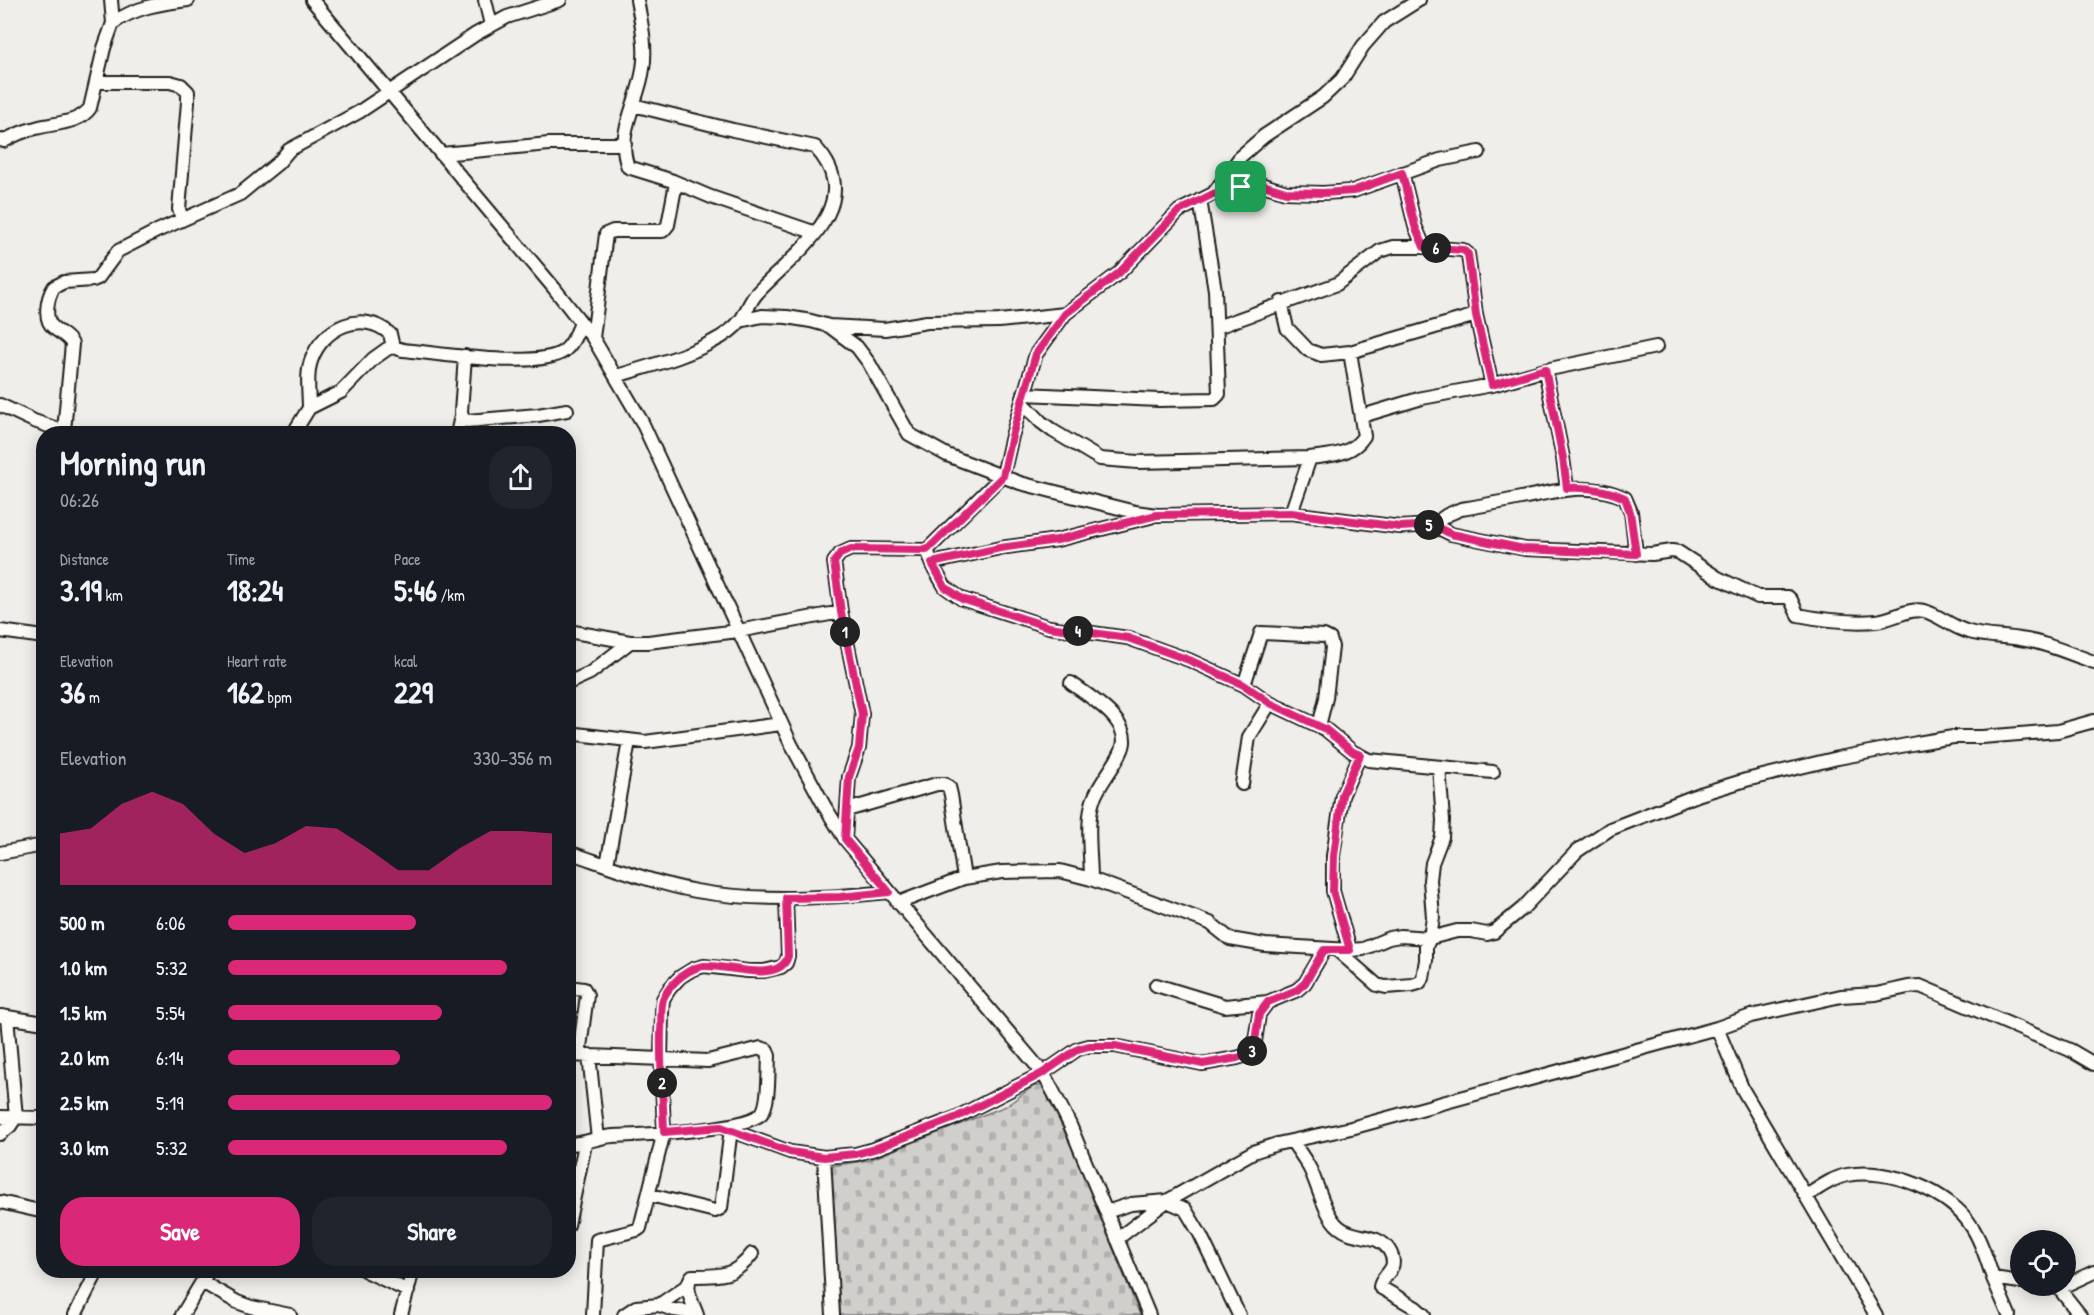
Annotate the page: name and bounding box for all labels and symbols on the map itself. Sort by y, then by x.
pin [1215,161,1266,212]
pin: 6 [1421,233,1451,263]
pin: 5 [1414,510,1444,540]
pin: 4 [1063,616,1093,646]
pin: 1 [830,617,860,647]
pin: 3 [1237,1036,1267,1066]
pin: 2 [647,1068,677,1098]

